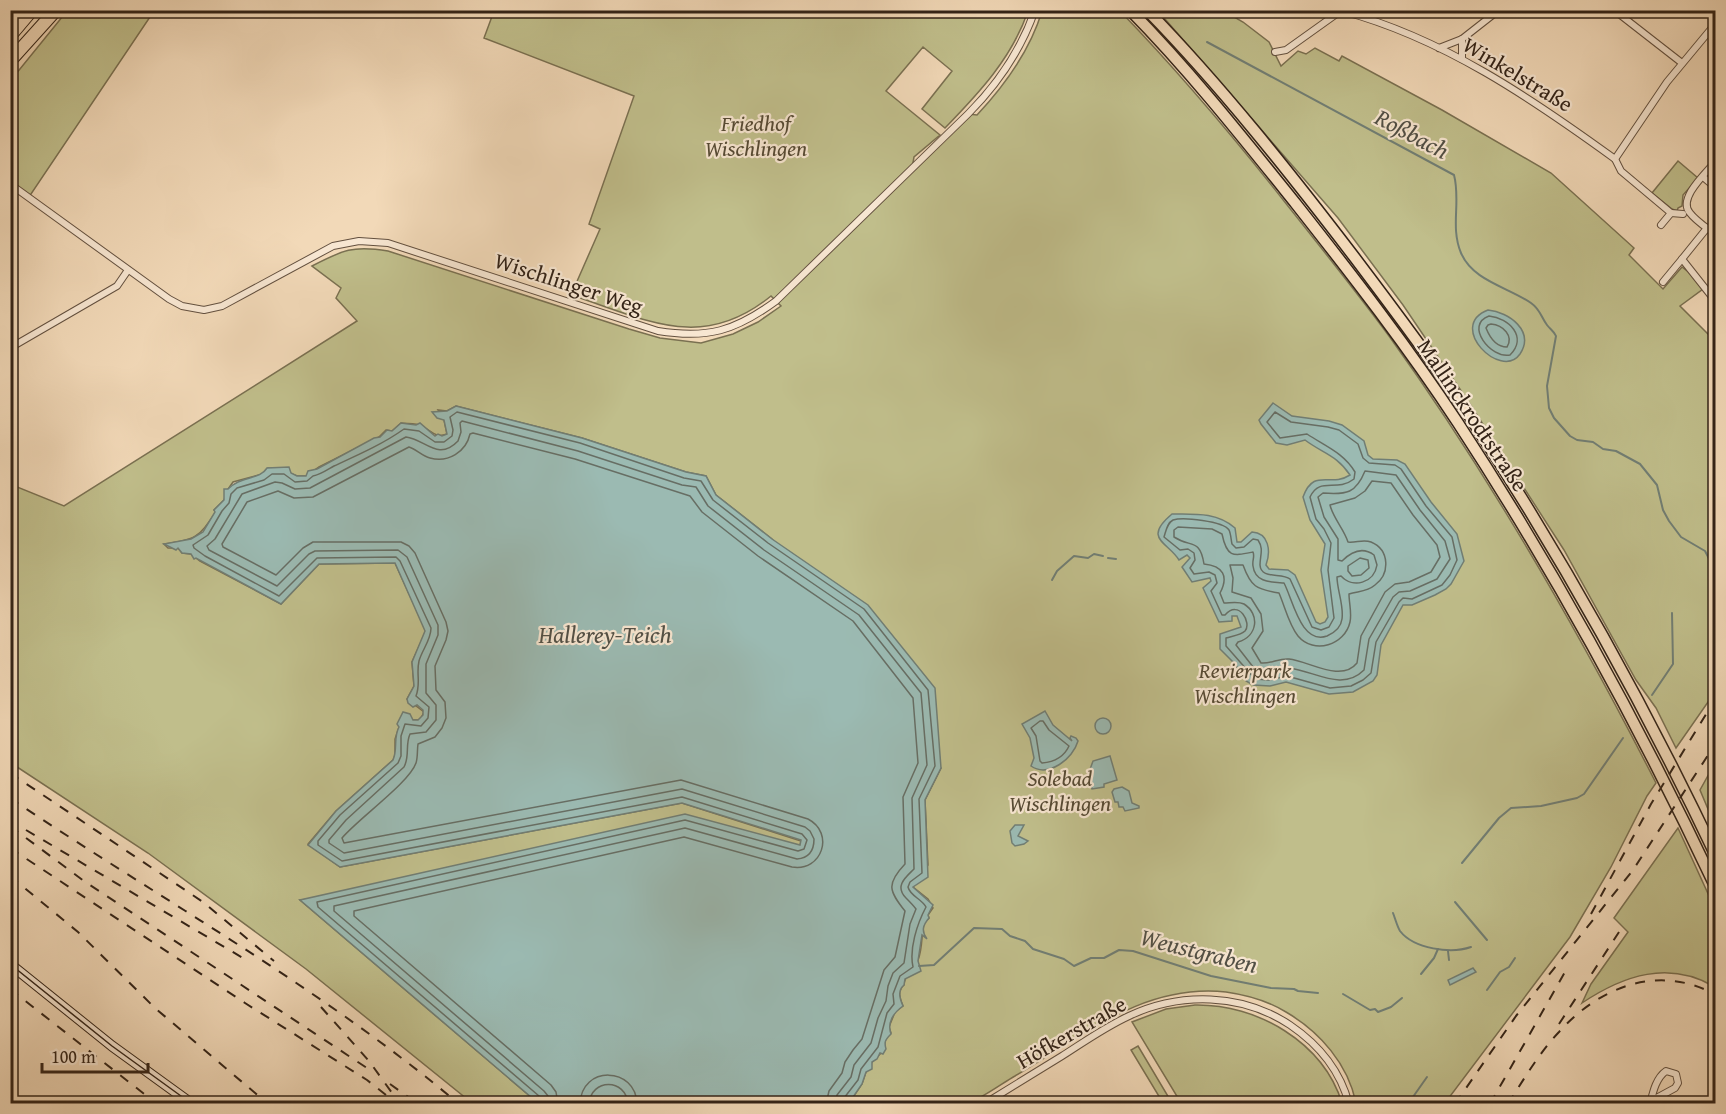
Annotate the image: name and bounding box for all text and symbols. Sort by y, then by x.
street label: Winkelstraße [1457,28,1579,120]
water label: Roßbach [1368,99,1455,168]
park label: Friedhof Wischlingen [705,107,807,164]
street label: Wischlinger Weg [491,244,647,322]
street label: Mallinckrodtstraße [1410,332,1536,498]
water label: Hallerey-Teich [537,617,672,652]
park label: Revierpark Wischlingen [1194,654,1296,711]
park label: Solebad Wischlingen [1009,762,1111,819]
water label: Weustgraben [1137,919,1261,982]
street label: Höfkerstraße [1010,988,1132,1076]
scale bar [42,1036,148,1074]
text: 100 m [51,1043,96,1070]

